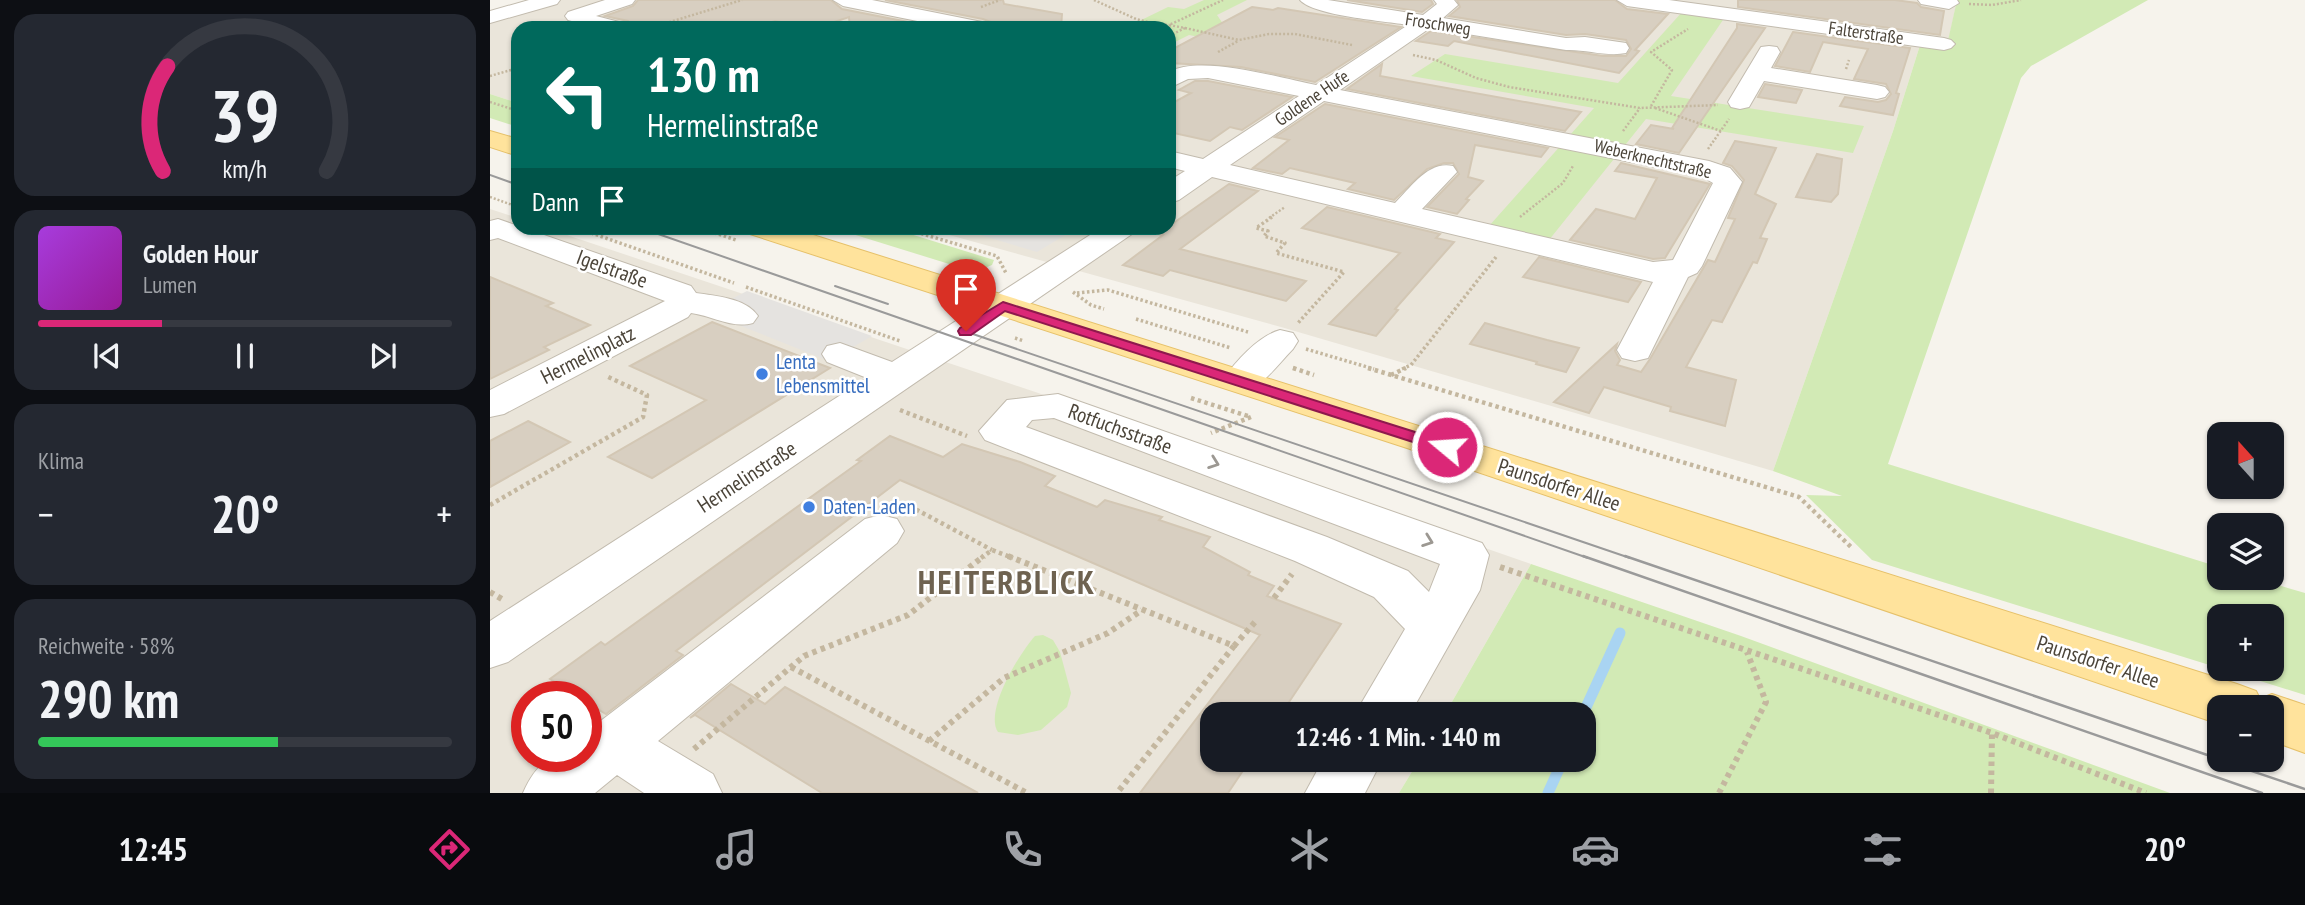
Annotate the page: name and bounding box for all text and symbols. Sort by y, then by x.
street label: Froschweg [1404,7,1473,40]
street label: Falterstraße [1827,16,1905,49]
text: 130 m [647,42,760,106]
icon: left [532,49,623,140]
street label: Goldene Hufe [1270,64,1353,131]
text: 39 [210,67,280,161]
text: Hermelinstraße [647,104,819,146]
street label: Weberknechtstraße [1592,134,1714,183]
text: km/h [223,153,267,185]
icon: arrive [593,182,631,220]
text: Dann [532,185,579,218]
text: Golden Hour [143,237,258,270]
street label: Igelstraße [573,243,651,294]
pin [936,259,996,331]
text: Lumen [143,270,197,299]
icon: arrive [947,270,985,308]
street label: Hermelinplatz [536,319,640,390]
icon: previous [88,337,126,375]
icon: pause [226,337,264,375]
icon: next [364,337,402,375]
place label: Lenta Lebensmittel [776,348,870,399]
marker: Lenta Lebensmittel [754,366,770,382]
street label: Rotfuchsstraße [1065,397,1176,460]
position arrow [1410,410,1484,484]
north arrow [2207,422,2284,499]
map controls [2207,422,2284,772]
street label: Hermelinstraße [692,435,801,519]
text: Klima [38,446,84,475]
street label: Paunsdorfer Allee [1495,452,1624,517]
one-way arrow [1208,455,1220,469]
text: 20° [211,480,279,547]
text: − [38,489,54,538]
text: + [436,489,452,538]
place label: Daten-Laden [823,493,916,520]
marker: Daten-Laden [801,499,817,515]
button: layers [2207,513,2284,590]
one-way arrow [1421,533,1433,547]
district label: HEITERBLICK [918,560,1096,603]
button: + [2207,604,2284,681]
street label: Paunsdorfer Allee [2034,629,2163,694]
text: Reichweite · 58% [38,631,174,660]
text: 290 km [38,665,179,732]
speed limit sign: 50 [511,681,602,772]
button: − [2207,695,2284,772]
text: 12:46 · 1 Min. · 140 m [1296,720,1500,753]
icon: directions [425,825,474,874]
icon: music [712,825,761,874]
icon: phone [998,825,1047,874]
icon: climate [1285,825,1334,874]
icon: car [1571,825,1620,874]
icon: filters [1858,825,1907,874]
text: 12:45 [119,828,188,870]
text: 20° [2144,828,2186,870]

